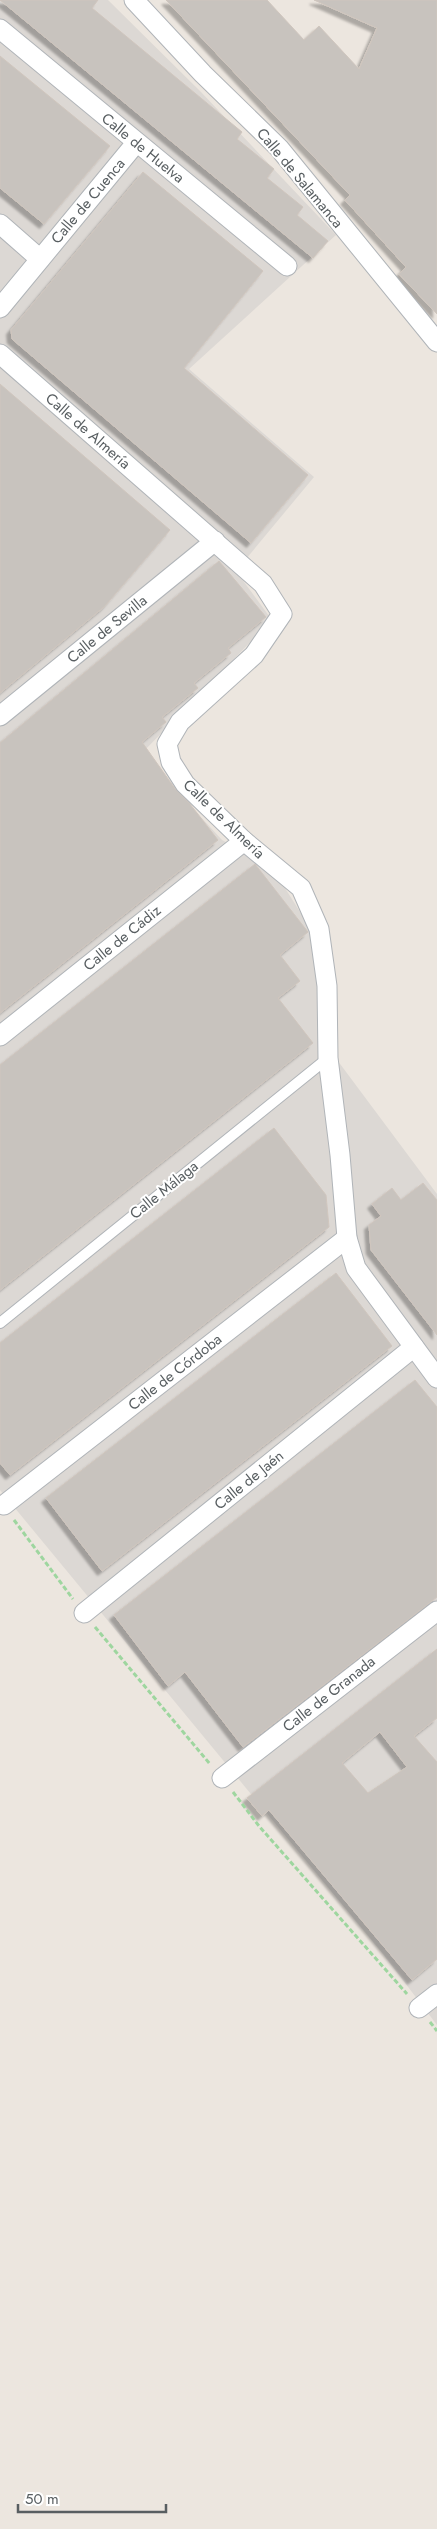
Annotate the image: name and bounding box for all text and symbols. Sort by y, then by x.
street label: Calle de Huelva [97,108,189,188]
street label: Calle de Salamanca [252,123,348,233]
street label: Calle de Cuenca [46,154,130,248]
street label: Calle de Almería [41,388,135,474]
street label: Calle de Sevilla [62,590,152,668]
street label: Calle de Almería [178,774,270,864]
street label: Calle de Cádiz [78,900,166,976]
street label: Calle Málaga [125,1155,203,1225]
street label: Calle de Córdoba [124,1328,226,1416]
street label: Calle de Jaén [210,1445,288,1515]
street label: Calle de Granada [278,1651,380,1737]
scale bar [18,2482,165,2514]
text: 50 m [25,2488,59,2510]

